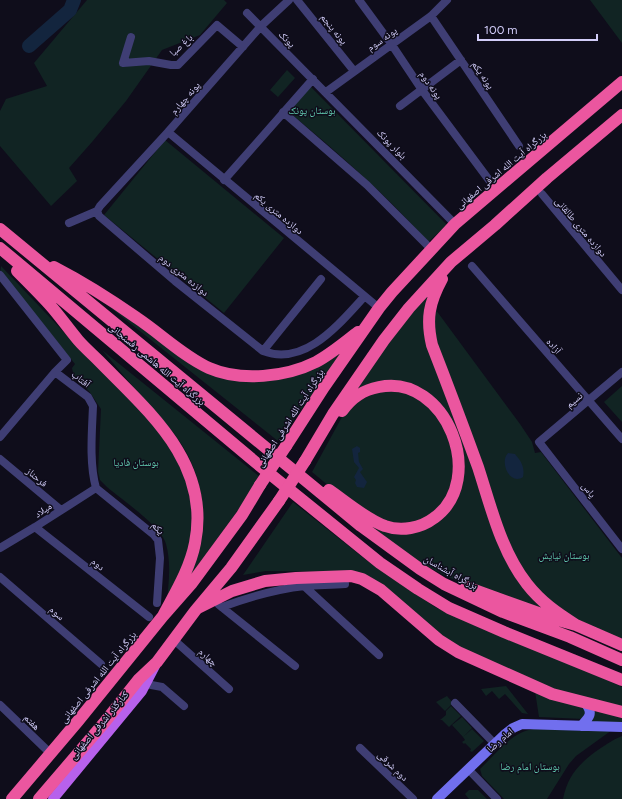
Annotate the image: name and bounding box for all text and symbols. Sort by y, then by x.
street label: پونه پنجم [317,11,350,48]
scale bar [478,16,597,42]
text: 100 m [484,23,518,37]
street label: پونه سوم [364,24,400,55]
street label: پونک [276,28,298,50]
street label: باغ صبا [167,31,196,59]
street label: پونه یکم [468,58,497,92]
street label: پونه دوم [416,68,445,102]
street label: پونه چهارم [167,79,204,118]
park label: بوستان پونک [288,104,336,117]
street label: بلوار پونک [374,126,410,162]
street label: بزرگراه آیت الله اشرفی اصفهانی [453,128,549,212]
street label: دوازده متری یکم [251,189,306,238]
street label: دوازده متری طالقانی [552,195,610,259]
street label: دوازده متری دوم [156,251,212,300]
street label: بزرگراه آیت الله هاشمی رفسنجانی [106,320,208,408]
street label: آزاده [544,335,565,357]
street label: بزرگراه آیت الله اشرفی اصفهانی [253,366,327,470]
street label: آفتاب [69,368,93,391]
street label: نسیم [563,389,586,412]
park label: بوستان فادیا [113,456,159,469]
street label: فرحناز [23,464,50,490]
street label: یاس [579,480,599,500]
street label: میلاد [32,499,55,521]
street label: یکم [148,519,167,538]
park label: بوستان نیایش [539,549,590,562]
street label: بزرگراه آبشناسان [422,552,481,592]
street label: دوم [88,555,107,574]
street label: سوم [46,603,68,624]
street label: بزرگراه آیت الله اشرفی اصفهانی [57,628,139,726]
street label: چهارم [195,645,221,670]
street label: کنارگذر اشرفی اصفهانی [67,688,131,762]
street label: هفتم [20,711,43,734]
street label: امام رضا [484,725,517,756]
street label: دوم شرقی [374,748,411,785]
park label: بوستان امام رضا [500,760,560,774]

